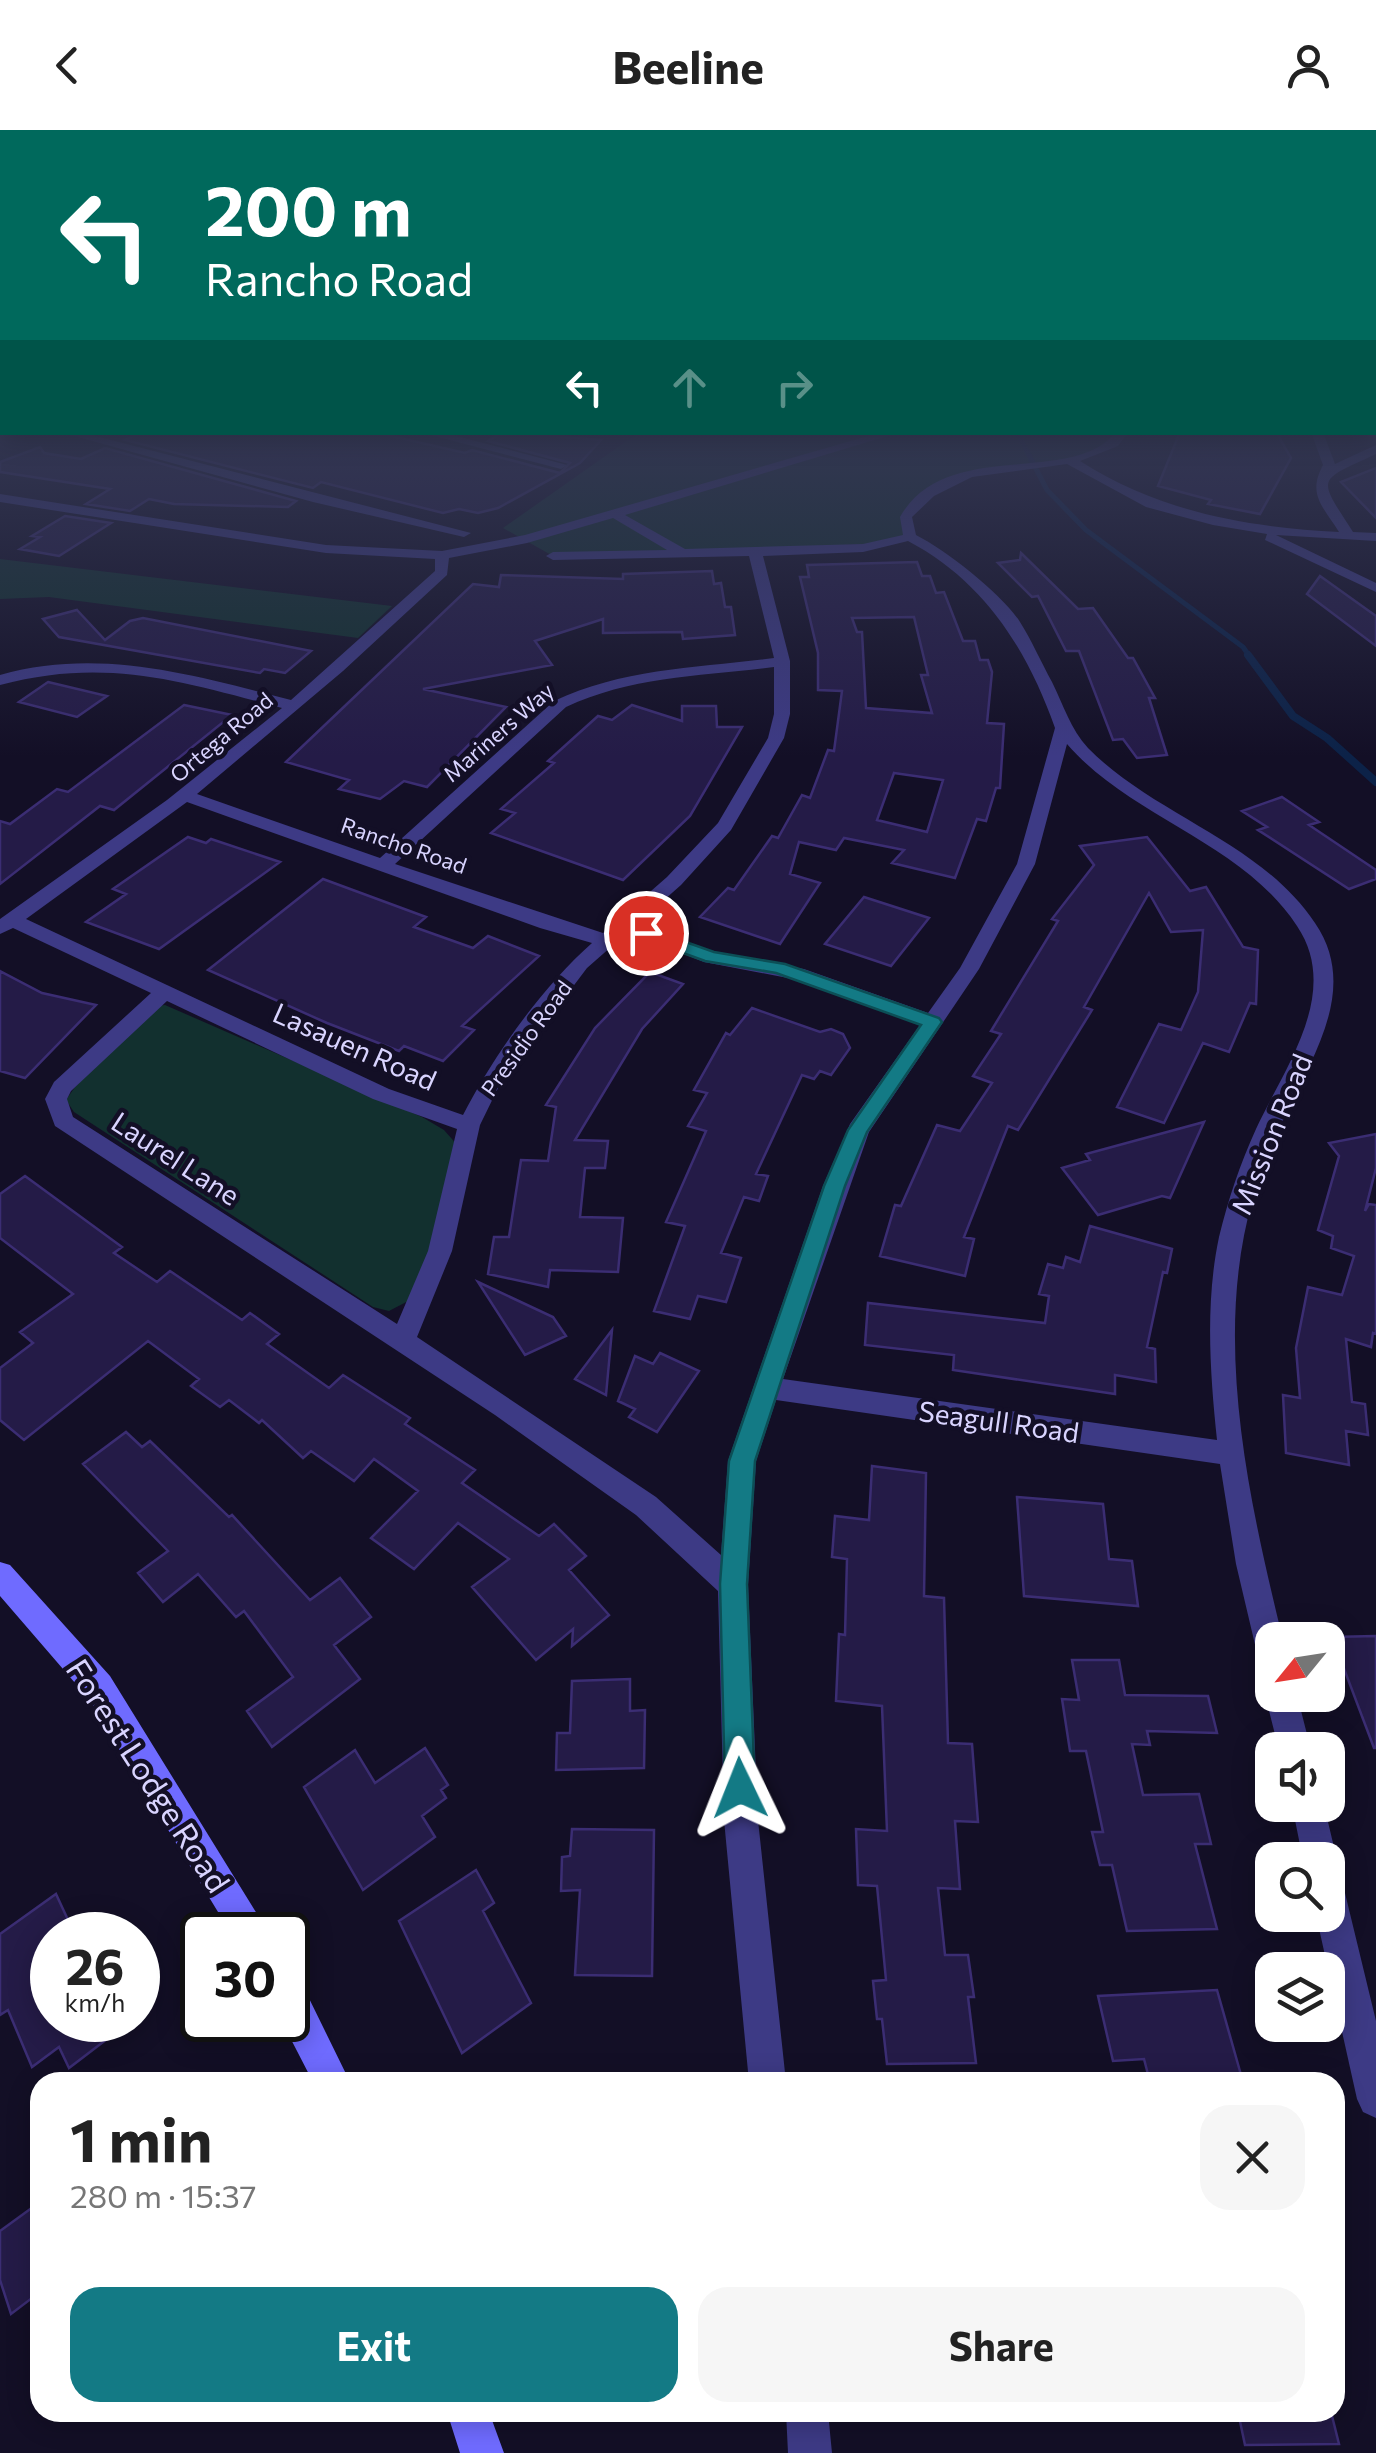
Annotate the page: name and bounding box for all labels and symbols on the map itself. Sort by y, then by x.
street label: Mariners Way [437,677,559,787]
street label: Ortega Road [164,686,278,788]
street label: Rancho Road [338,811,470,879]
pin [604,891,689,976]
street label: Presidio Road [475,975,577,1101]
street label: Lasauen Road [268,995,442,1097]
street label: Mission Road [1223,1049,1319,1219]
street label: Laurel Lane [106,1104,246,1212]
street label: Seagull Road [917,1393,1081,1449]
north arrow [1255,1622,1345,1712]
street label: Forest Lodge Road [59,1651,239,1899]
position arrow [688,1736,792,1840]
speed limit sign: 30 [180,1912,310,2042]

